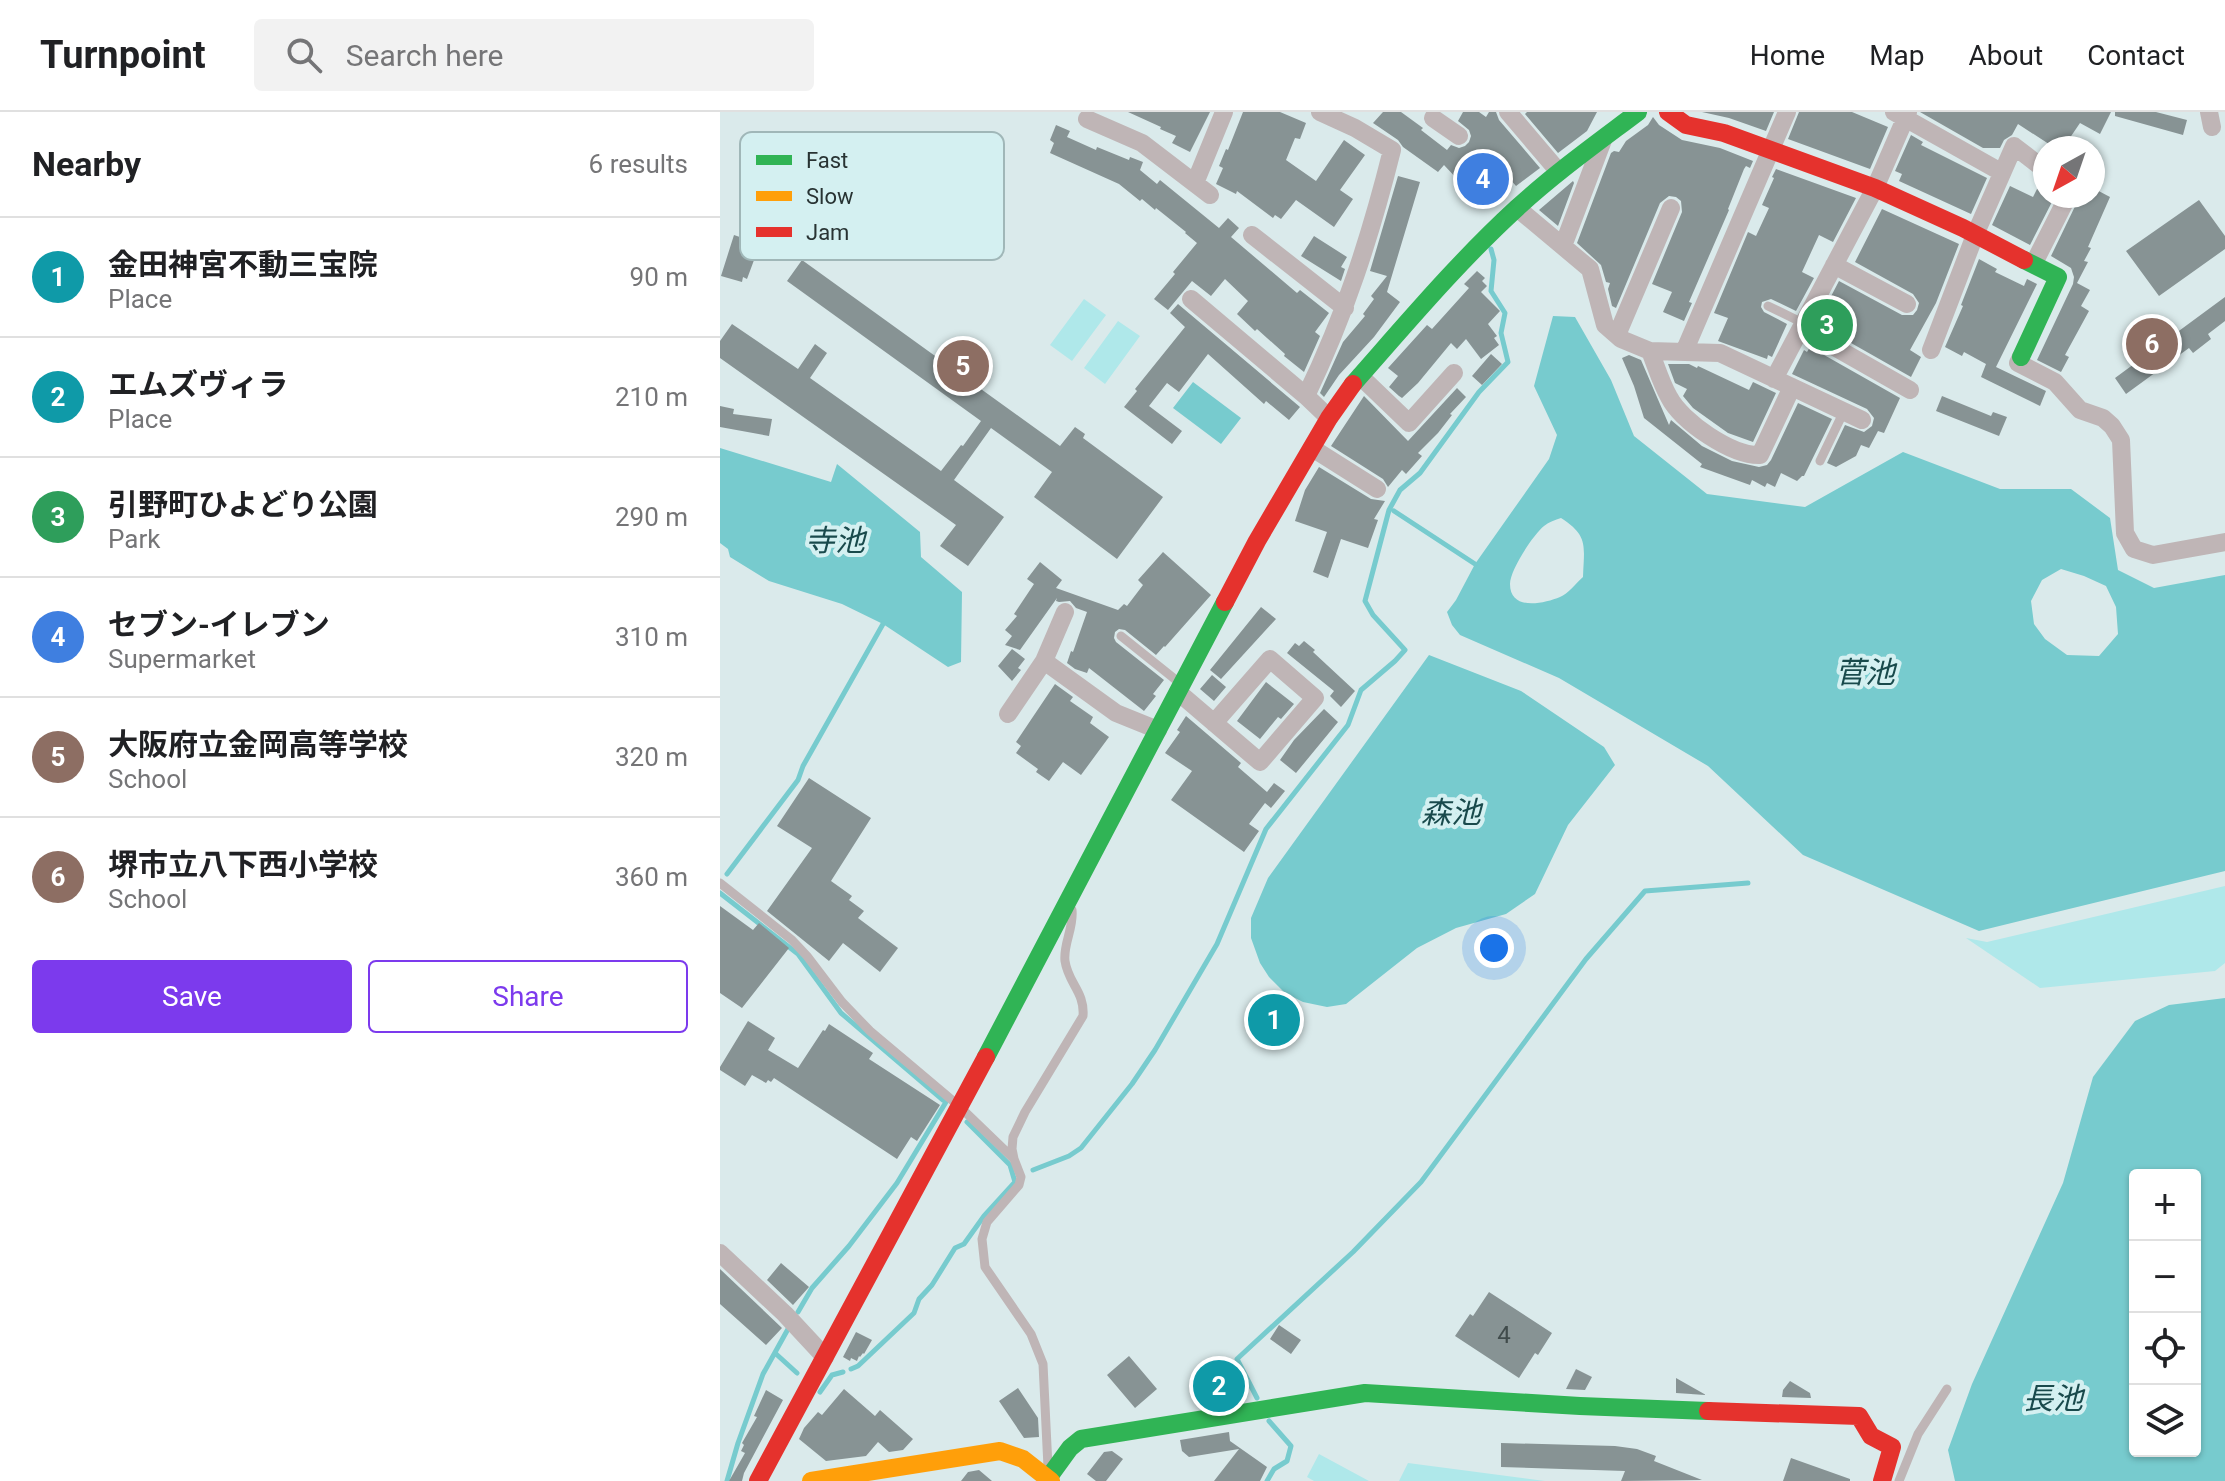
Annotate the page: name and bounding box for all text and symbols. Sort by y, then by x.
search box [254,19,814,91]
text: Turnpoint [40,33,206,77]
icon: search [282,33,326,77]
text: Search here [346,38,504,73]
text: Home [1750,39,1825,72]
text: Map [1869,39,1925,72]
text: About [1969,39,2043,72]
text: Contact [2087,39,2185,72]
legend [740,132,1004,260]
north arrow [2033,136,2105,208]
text: Nearby [32,144,141,184]
text: Fast [806,148,848,173]
text: 6 results [589,149,688,179]
pin: 4 [1457,149,1509,209]
text: Slow [806,184,854,209]
text: Jam [806,220,849,245]
text: 金田神宮不動三宝院 [108,247,378,282]
text: 1 [51,262,65,292]
text: 90 m [630,262,688,292]
text: Place [108,284,172,314]
pin: 3 [1801,295,1853,355]
pin: 6 [2126,314,2178,374]
pin: 5 [937,336,989,396]
text: エムズヴィラ [108,367,288,402]
text: 2 [51,382,65,412]
text: 210 m [615,382,688,412]
text: Place [108,404,172,434]
text: 引野町ひよどり公園 [108,487,378,522]
text: 3 [51,502,65,532]
text: 290 m [615,502,688,532]
water label: 寺池 [805,523,868,558]
text: Park [108,524,160,554]
text: セブン-イレブン [108,607,330,642]
text: 4 [51,622,65,652]
text: 310 m [615,622,688,652]
text: Supermarket [108,644,256,674]
water label: 菅池 [1835,655,1898,690]
text: 大阪府立金岡高等学校 [108,727,408,762]
text: 5 [51,742,65,772]
text: 320 m [615,742,688,772]
text: School [108,764,187,794]
water label: 森池 [1421,795,1484,830]
text: 堺市立八下西小学校 [108,847,378,882]
text: 6 [51,862,65,892]
text: 360 m [615,862,688,892]
text: School [108,884,187,914]
your location [1474,928,1514,968]
button: Save [32,960,352,1033]
button: Share [368,960,688,1033]
pin: 1 [1248,990,1300,1050]
map controls [2129,1169,2201,1457]
button: + [2129,1169,2201,1241]
button: − [2129,1241,2201,1313]
button: locate [2129,1313,2201,1385]
house number: 4 [1497,1321,1511,1349]
pin: 2 [1193,1356,1245,1416]
water label: 長池 [2023,1381,2086,1416]
button: layers [2129,1385,2201,1457]

